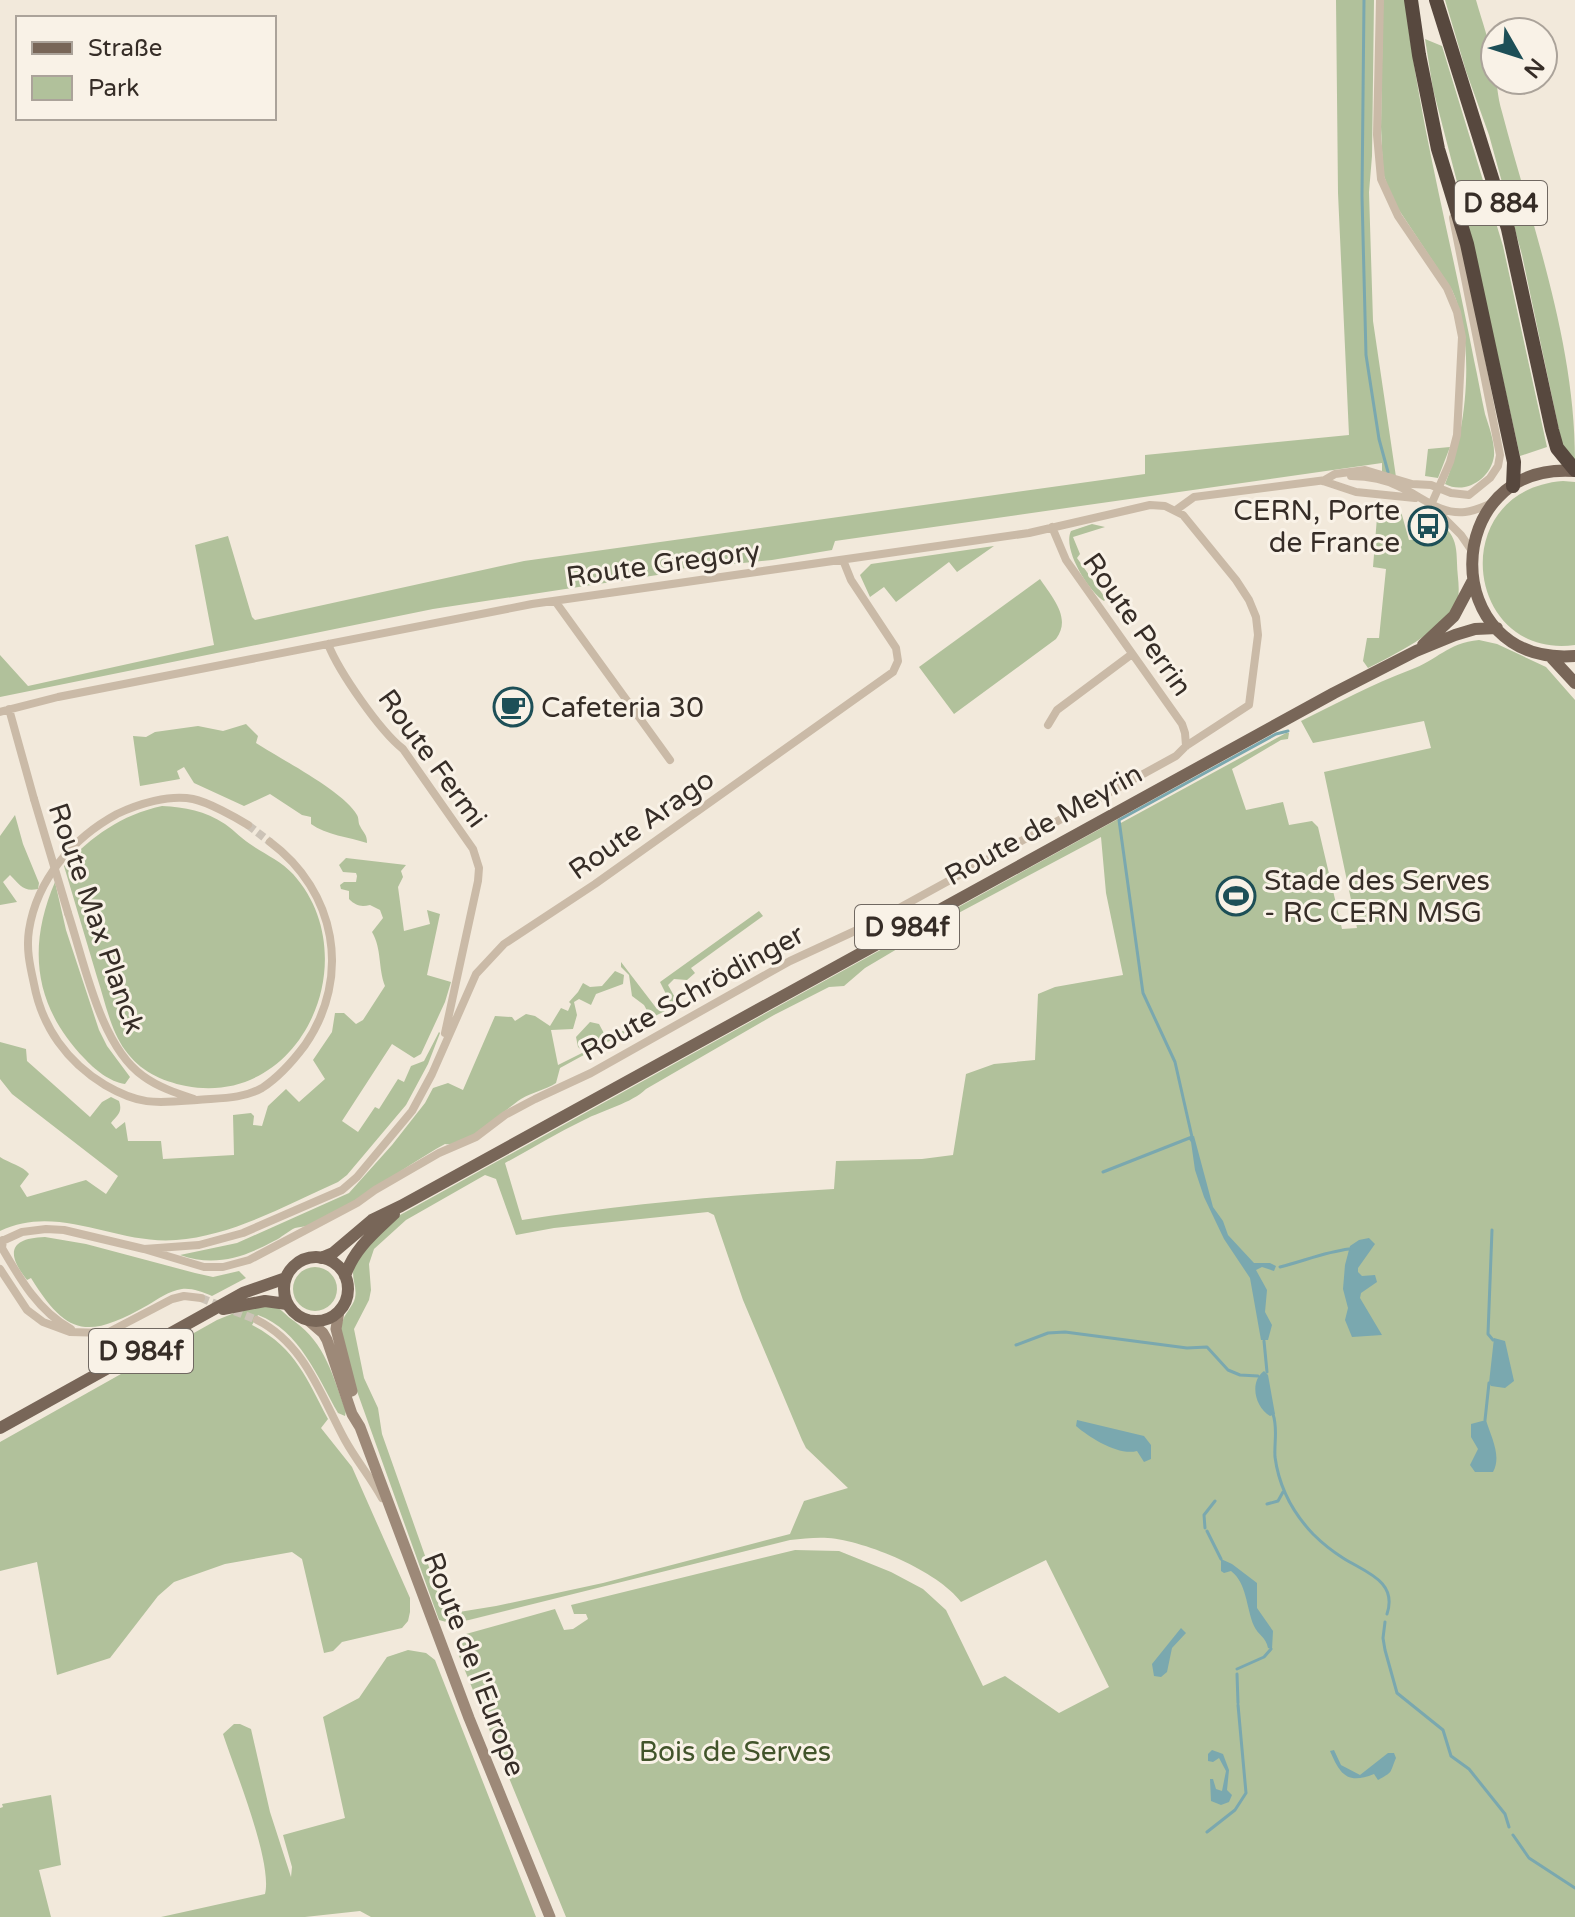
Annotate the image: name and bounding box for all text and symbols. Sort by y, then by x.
legend [16,16,276,120]
north arrow [1479,16,1559,96]
text: Straße [88,34,162,63]
text: N [1518,53,1549,83]
text: Park [88,74,139,103]
road number: D 884 [1455,181,1547,225]
place label: CERN, Porte de France [1233,494,1400,560]
bus stop icon: CERN, Porte de France [1407,505,1449,547]
street label: Route Gregory [564,534,762,594]
street label: Route Perrin [1075,546,1199,703]
street label: Route Fermi [371,683,494,834]
cafe icon: Cafeteria 30 [492,686,534,728]
place label: Cafeteria 30 [541,691,704,725]
street label: Route de Meyrin [939,757,1148,893]
street label: Route Arago [562,762,721,887]
street label: Route Max Planck [41,799,151,1038]
place label: Stade des Serves - RC CERN MSG [1264,864,1490,930]
sports icon: Stade des Serves - RC CERN MSG [1215,875,1257,917]
road number: D 984f [855,905,959,949]
street label: Route Schrödinger [575,917,810,1068]
road number: D 984f [89,1329,193,1373]
street label: Route de l'Europe [416,1548,532,1781]
park label: Bois de Serves [639,1735,831,1769]

